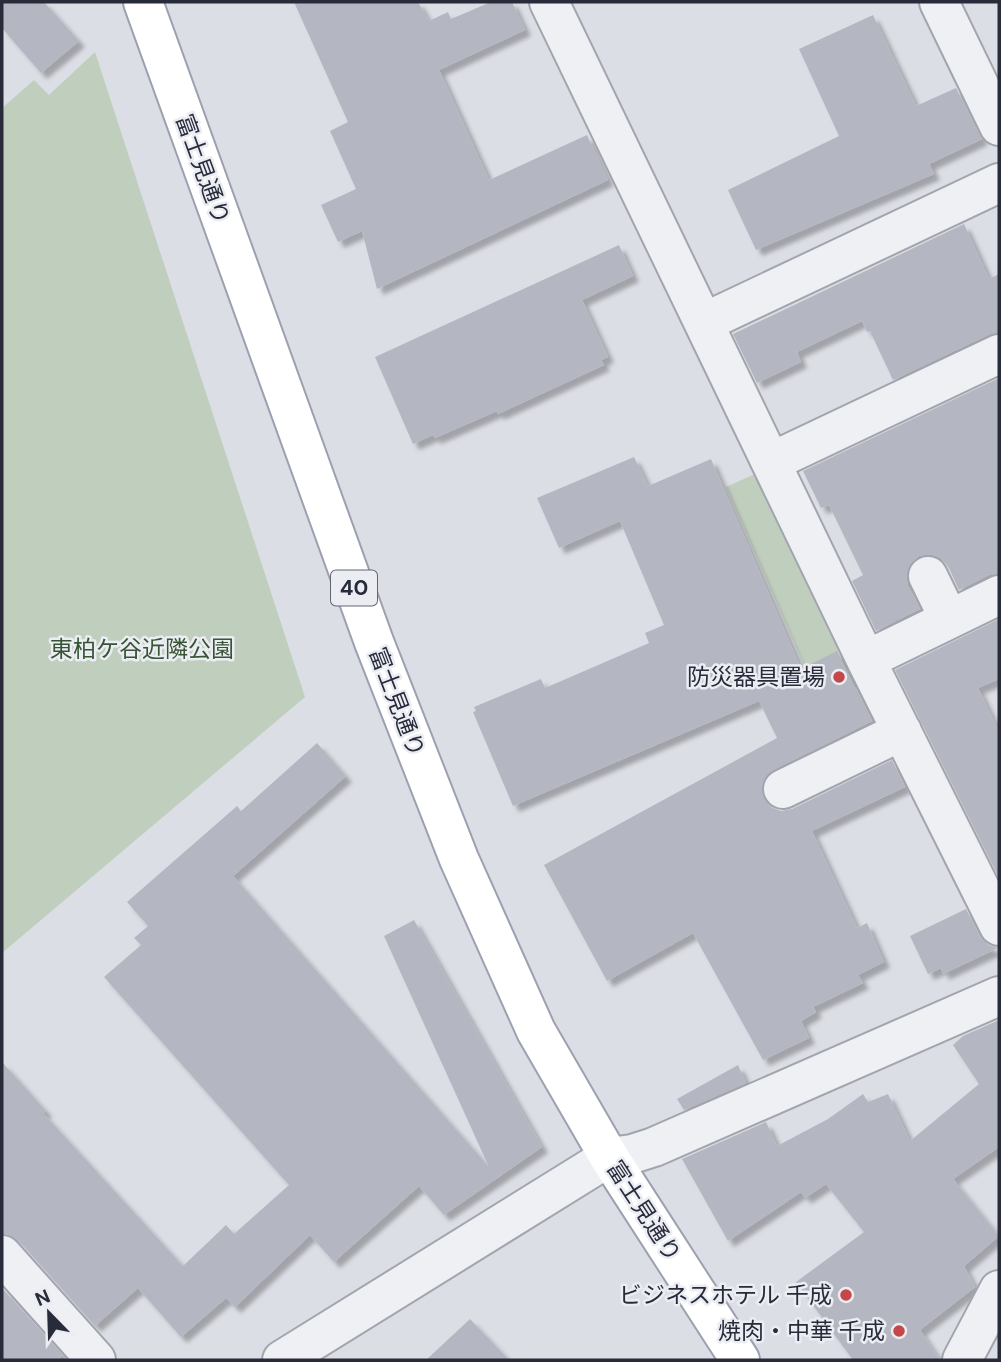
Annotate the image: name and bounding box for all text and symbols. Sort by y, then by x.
street label: 富士見通り [169,110,237,228]
road number: 40 [331,570,377,606]
park label: 東柏ケ谷近隣公園 [50,634,234,664]
street label: 富士見通り [362,643,432,761]
place label: 防災器具置場 [687,662,825,692]
marker: 防災器具置場 [831,669,847,685]
street label: 富士見通り [600,1155,688,1267]
north arrow [14,1278,84,1348]
place label: ビジネスホテル 千成 [619,1280,832,1310]
text: N [31,1284,54,1312]
marker: ビジネスホテル 千成 [838,1287,854,1303]
place label: 焼肉・中華 千成 [718,1316,885,1346]
marker: 焼肉・中華 千成 [891,1323,907,1339]

